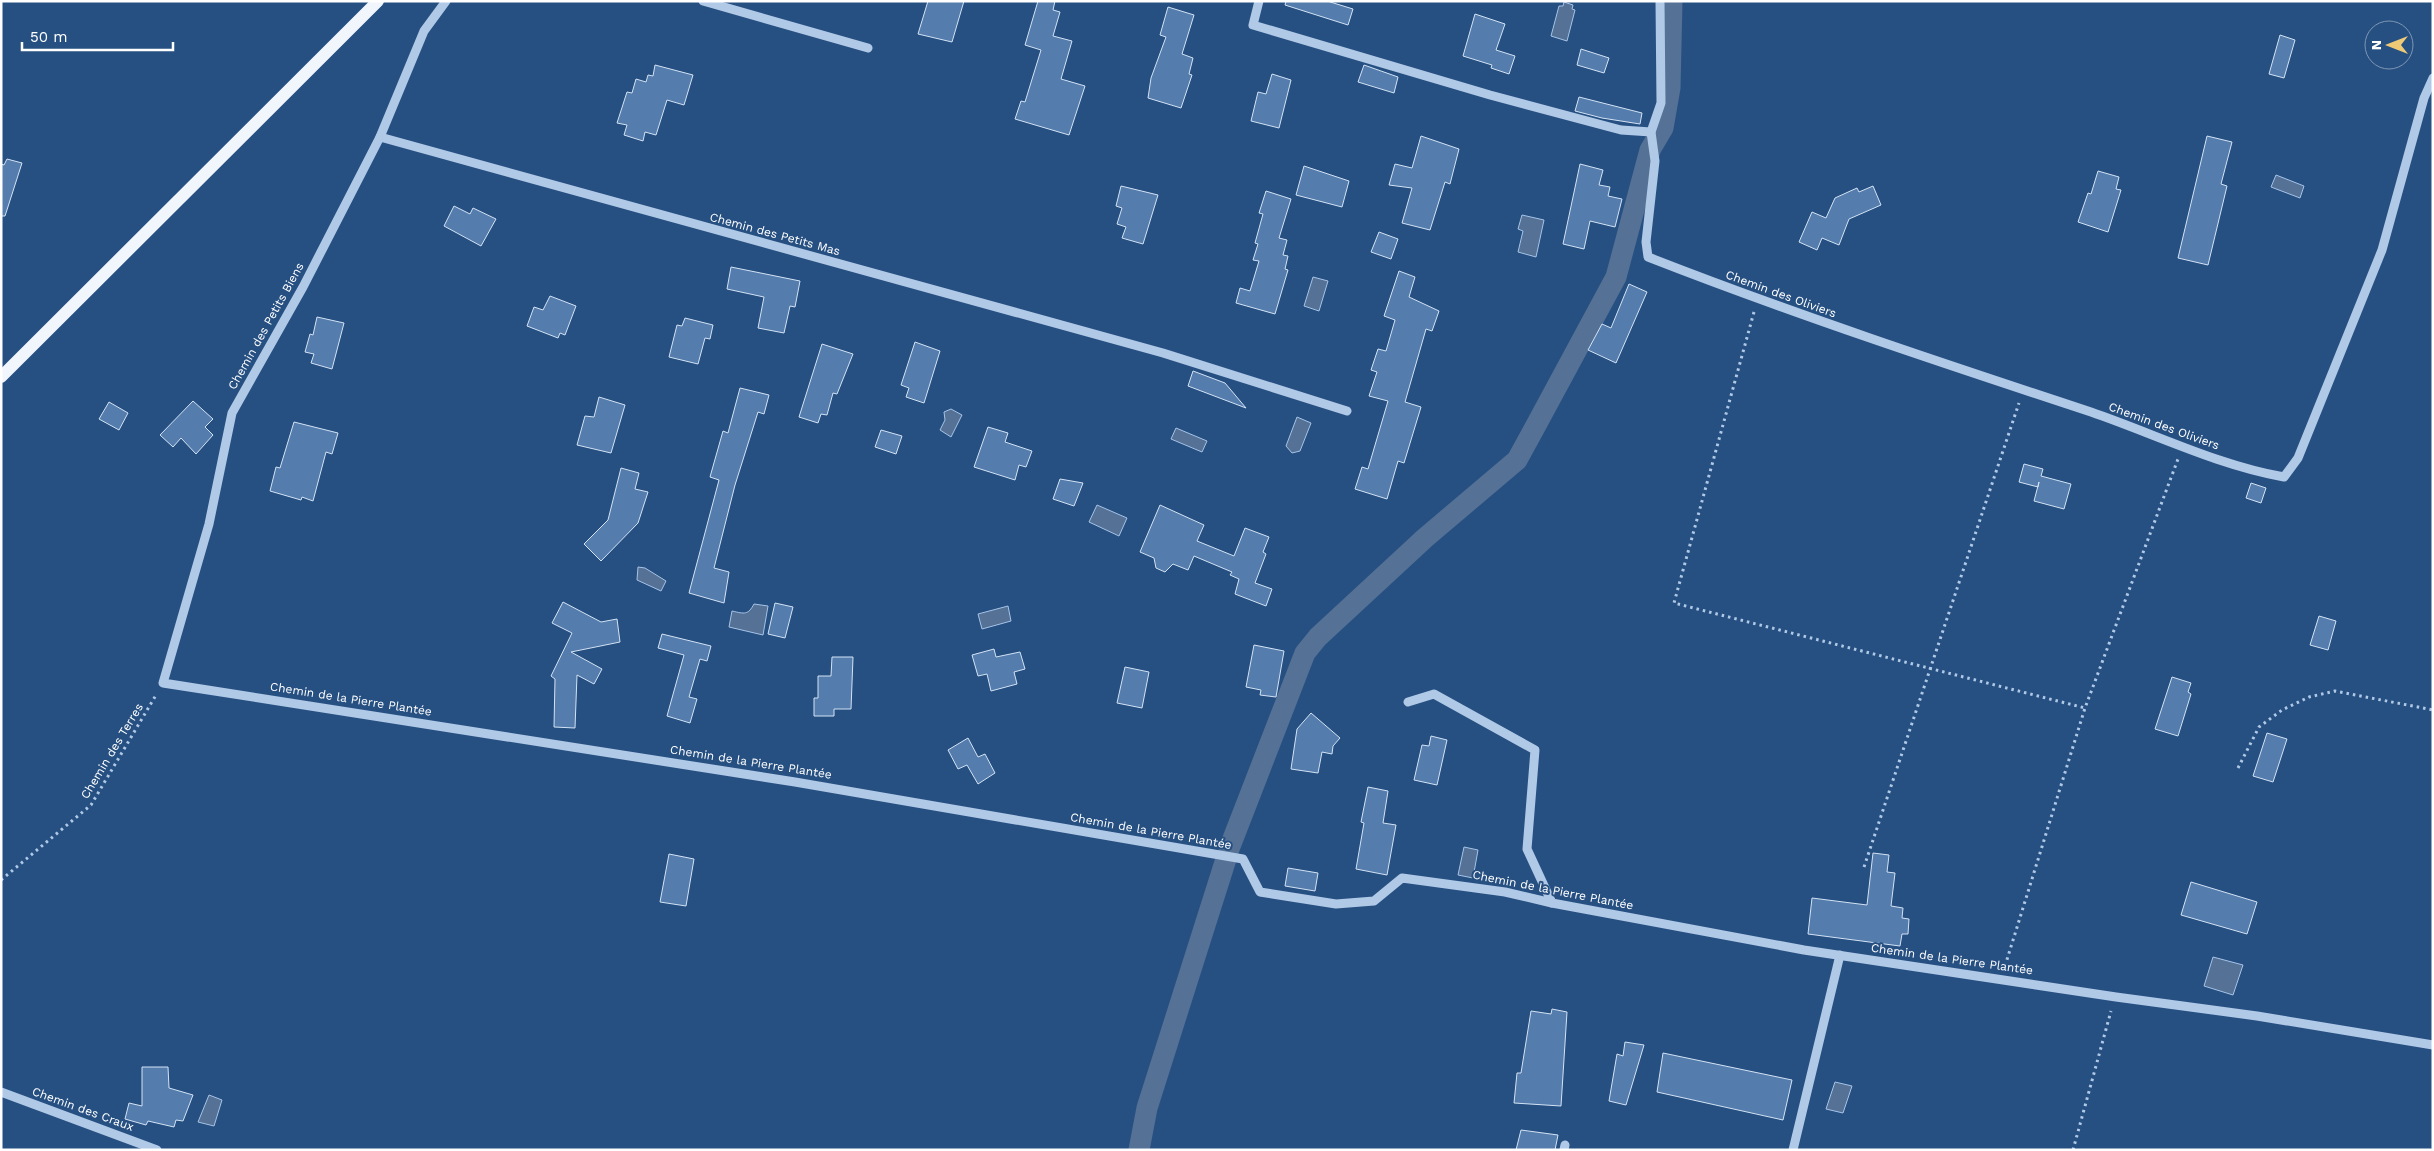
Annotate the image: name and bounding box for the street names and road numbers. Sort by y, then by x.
street label: Chemin des Petits Mas [708,210,842,258]
street label: Chemin des Petits Biens [225,260,307,392]
street label: Chemin des Oliviers [1724,267,1838,321]
street label: Chemin des Oliviers [2107,399,2221,453]
street label: Chemin de la Pierre Plantée [269,679,433,719]
street label: Chemin des Terres [78,701,146,801]
street label: Chemin de la Pierre Plantée [669,742,833,782]
street label: Chemin de la Pierre Plantée [1069,810,1233,852]
street label: Chemin de la Pierre Plantée [1471,868,1635,912]
street label: Chemin de la Pierre Plantée [1870,941,2034,977]
street label: Chemin des Craux [30,1084,136,1134]

